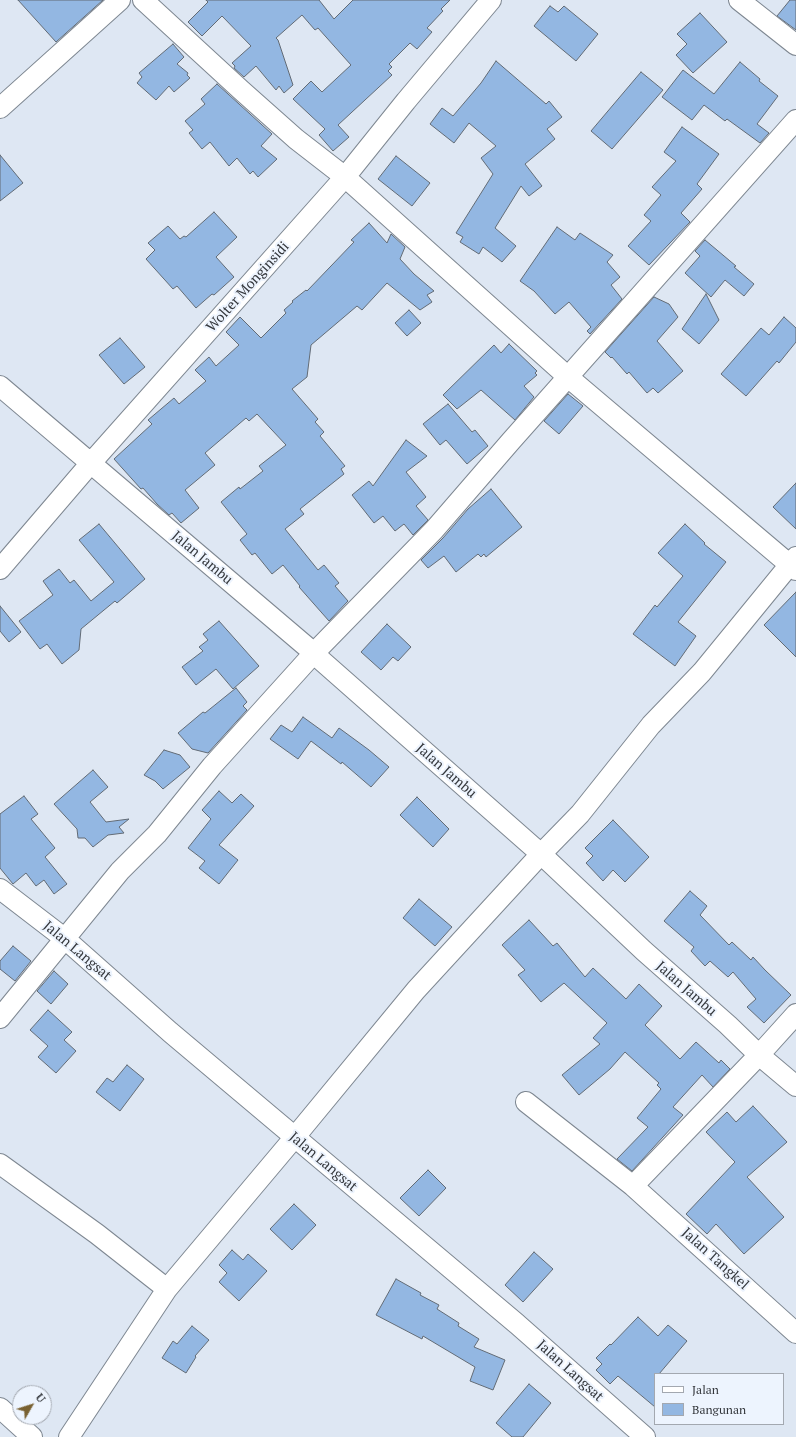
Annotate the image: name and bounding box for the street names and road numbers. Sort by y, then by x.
street label: Wolter Monginsidi [203,238,293,336]
street label: Jalan Jambu [168,528,236,588]
street label: Jalan Jambu [412,740,480,802]
street label: Jalan Langsat [40,918,114,984]
street label: Jalan Jambu [652,958,720,1020]
street label: Jalan Langsat [286,1129,360,1195]
street label: Jalan Tangkel [678,1225,752,1293]
street label: Jalan Langsat [533,1337,607,1405]

